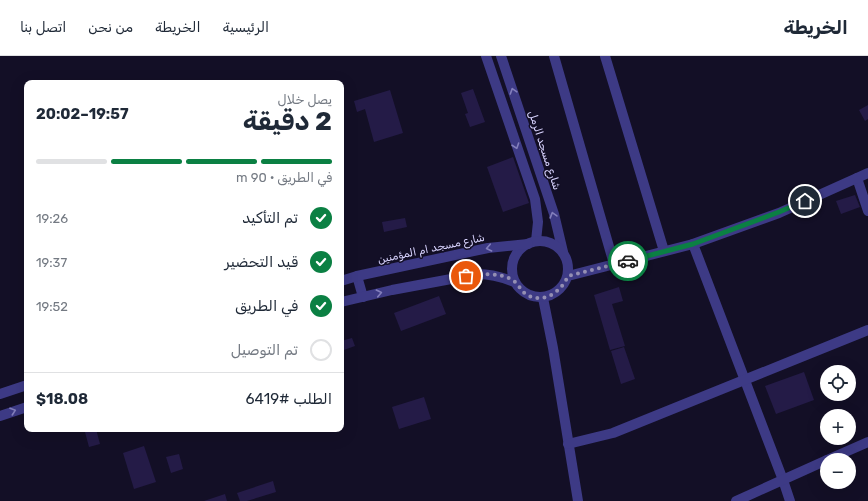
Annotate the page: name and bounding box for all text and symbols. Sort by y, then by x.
text: الخريطة [783,16,848,39]
text: اتصل بنا [20,19,66,36]
text: من نحن [88,19,133,36]
text: الخريطة [155,19,200,36]
text: الرئيسية [222,19,269,36]
one-way arrow [509,88,517,95]
text: يصل خلال [278,92,332,107]
text: 19:57–20:02 [36,105,129,123]
text: 2 دقيقة [243,106,332,137]
street label: شارع مسجد الرمل [524,109,563,192]
one-way arrow [512,142,520,149]
text: في الطريق · 90 m [236,170,332,185]
pin [788,184,822,218]
icon: home [794,190,816,212]
icon: check [310,207,332,229]
text: تم التأكيد [242,209,298,227]
text: 19:26 [36,211,68,226]
one-way arrow [549,211,558,218]
street label: شارع مسجد ام المؤمنين [376,231,486,268]
courier [608,241,648,281]
one-way arrow [486,244,492,252]
icon: car [617,250,639,272]
icon: check [310,251,332,273]
text: قيد التحضير [225,253,298,271]
text: 19:37 [36,255,67,270]
pin [449,259,483,293]
icon: bag [455,265,477,287]
one-way arrow [376,290,382,298]
icon: check [310,295,332,317]
text: في الطريق [235,297,298,315]
text: 19:52 [36,299,68,314]
text: تم التوصيل [231,341,298,359]
map controls [820,365,856,489]
button: locate [820,365,856,401]
text: $18.08 [36,390,88,408]
text: الطلب #6419 [245,390,332,408]
one-way arrow [10,407,17,416]
button: + [820,409,856,445]
button: − [820,453,856,489]

